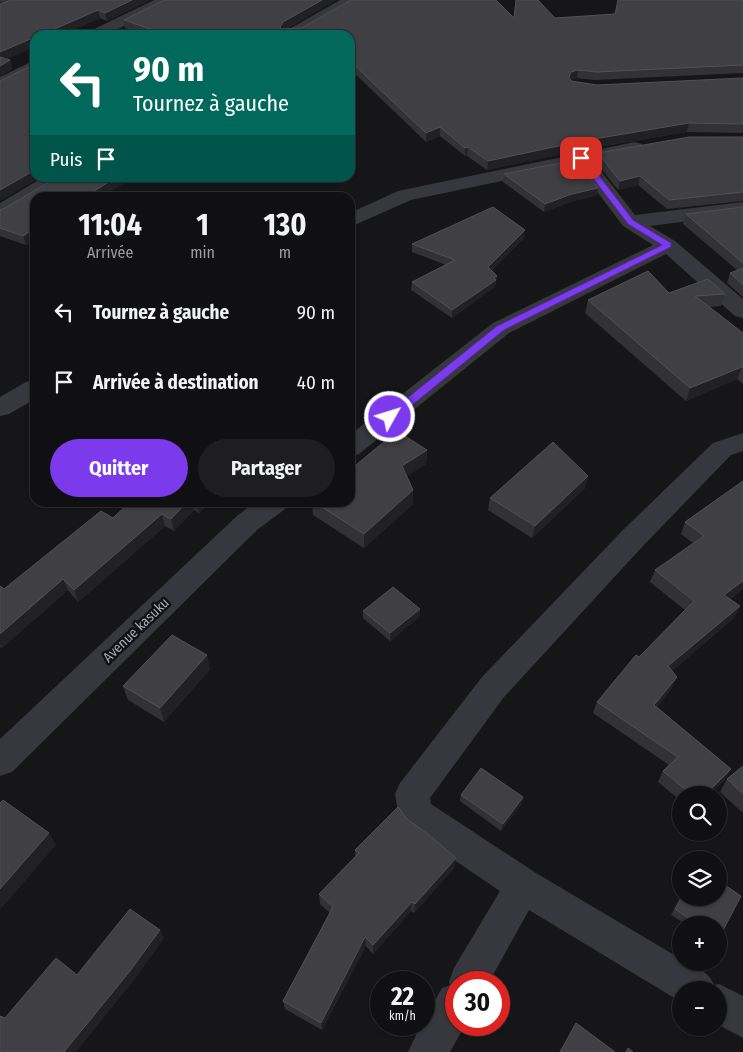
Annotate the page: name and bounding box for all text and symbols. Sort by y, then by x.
text: 90 m [133,48,204,90]
icon: left [50,50,115,115]
text: Tournez à gauche [133,90,289,117]
pin [560,137,602,179]
icon: arrive [567,144,595,172]
icon: arrive [92,145,120,173]
text: Puis [50,148,82,171]
text: 11:04 [78,207,142,243]
text: 1 [196,207,209,243]
text: 130 [263,207,307,243]
text: Arrivée [87,243,133,262]
text: min [190,243,215,262]
text: m [279,243,291,262]
icon: left [50,298,78,326]
text: Tournez à gauche [93,301,229,324]
text: 90 m [297,301,335,324]
icon: arrive [50,368,78,396]
text: Arrivée à destination [93,371,259,394]
text: 40 m [297,371,335,394]
position arrow [363,390,415,442]
button: Quitter [50,439,188,497]
button: Partager [198,439,335,497]
street label: Avenue kasuku [99,594,173,666]
map controls [672,786,727,1036]
button: search [672,786,727,841]
button: layers [672,851,727,906]
button: + [672,916,727,971]
speed limit sign: 30 [445,971,510,1036]
button: − [672,981,727,1036]
text: 22 [391,982,414,1012]
text: km/h [389,1009,416,1023]

